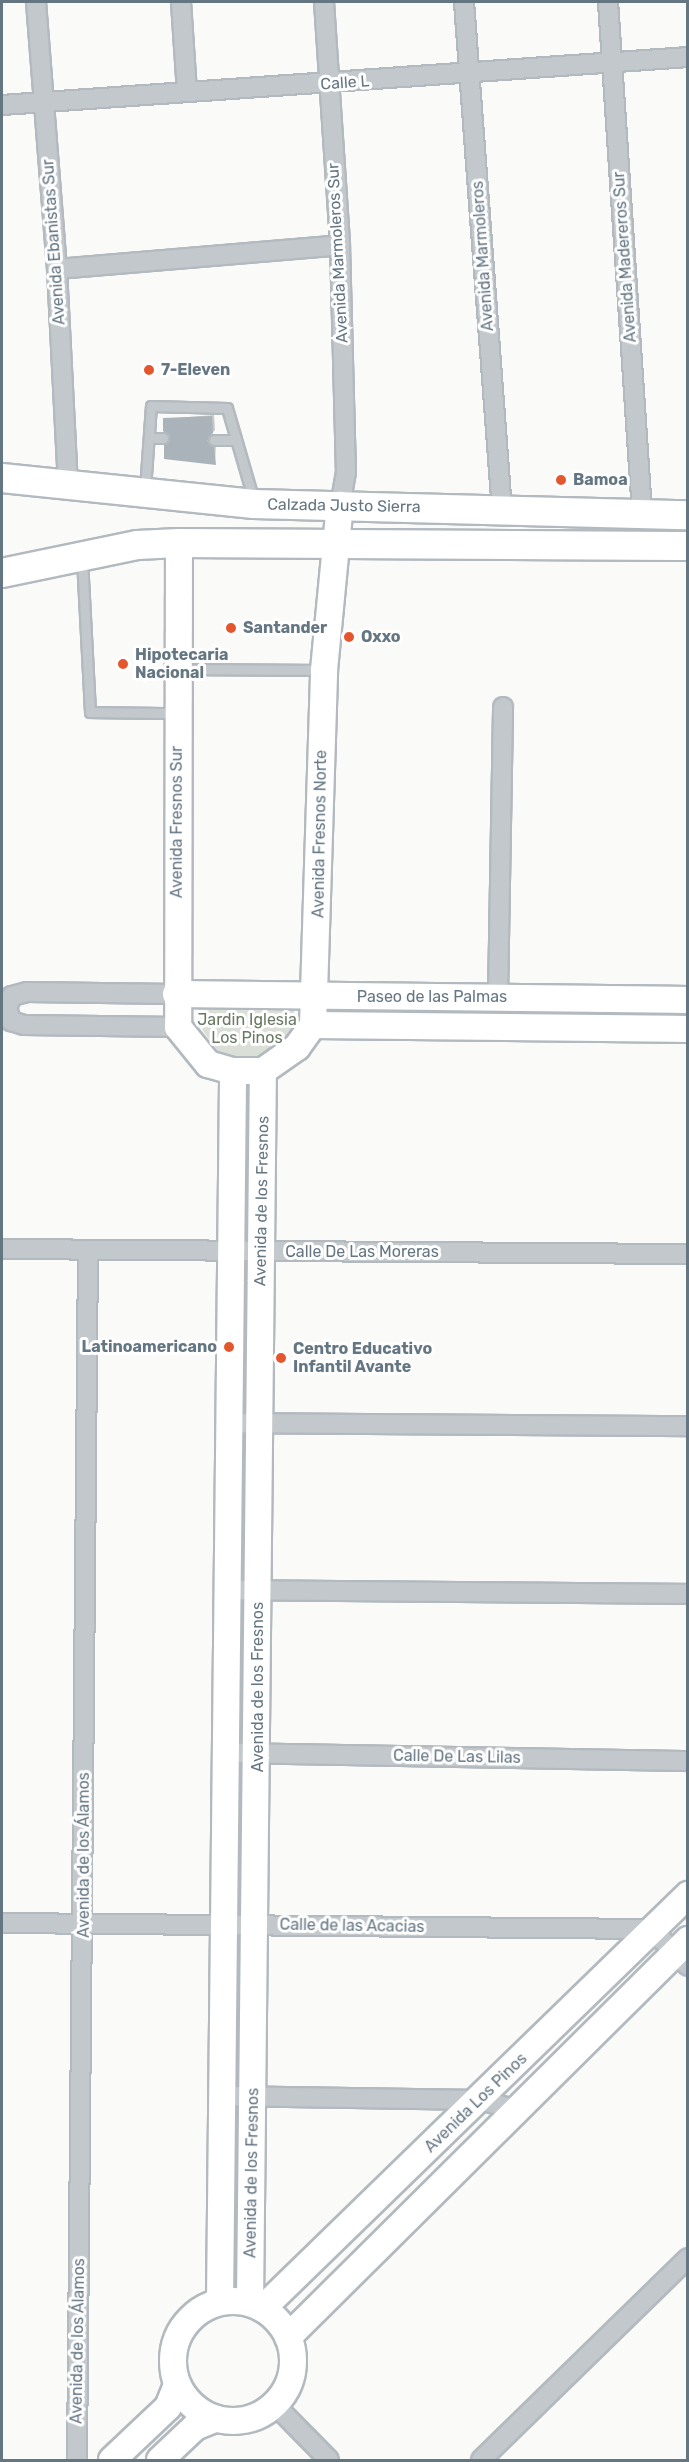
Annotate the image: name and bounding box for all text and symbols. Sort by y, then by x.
street label: Calle L [320,72,370,94]
street label: Avenida Ebanistas Sur [39,158,69,326]
street label: Avenida Marmoleros Sur [324,162,352,344]
street label: Avenida Madereros Sur [609,171,641,343]
street label: Avenida Marmoleros [468,180,498,332]
place label: 7-Eleven [161,360,230,380]
marker: 7-Eleven [142,363,156,377]
place label: Bamoa [573,470,628,490]
marker: Bamoa [554,473,568,487]
street label: Calzada Justo Sierra [267,495,421,517]
place label: Santander [243,618,327,638]
marker: Santander [224,621,238,635]
place label: Oxxo [361,627,401,647]
marker: Oxxo [342,630,356,644]
place label: Hipotecaria Nacional [135,645,228,683]
marker: Hipotecaria Nacional [116,657,130,671]
street label: Avenida Fresnos Sur [167,746,187,898]
street label: Avenida Fresnos Norte [309,750,331,918]
street label: Paseo de las Palmas [357,987,507,1007]
park label: Jardin Iglesia Los Pinos [197,1010,297,1048]
street label: Avenida de los Fresnos [251,1116,273,1286]
street label: Calle De Las Moreras [285,1242,439,1262]
place label: Latinoamericano [82,1337,217,1357]
place label: Centro Educativo Infantil Avante [293,1339,432,1377]
marker: Latinoamericano [222,1340,236,1354]
marker: Centro Educativo Infantil Avante [274,1351,288,1365]
street label: Avenida de los Fresnos [248,1602,268,1772]
street label: Calle De Las Lilas [393,1746,521,1768]
street label: Avenida de los Álamos [74,1772,94,1938]
street label: Calle de las Acacias [279,1915,425,1937]
street label: Avenida Los Pinos [421,2049,531,2157]
street label: Avenida de los Fresnos [241,2088,263,2258]
street label: Avenida de los Álamos [67,2258,89,2424]

